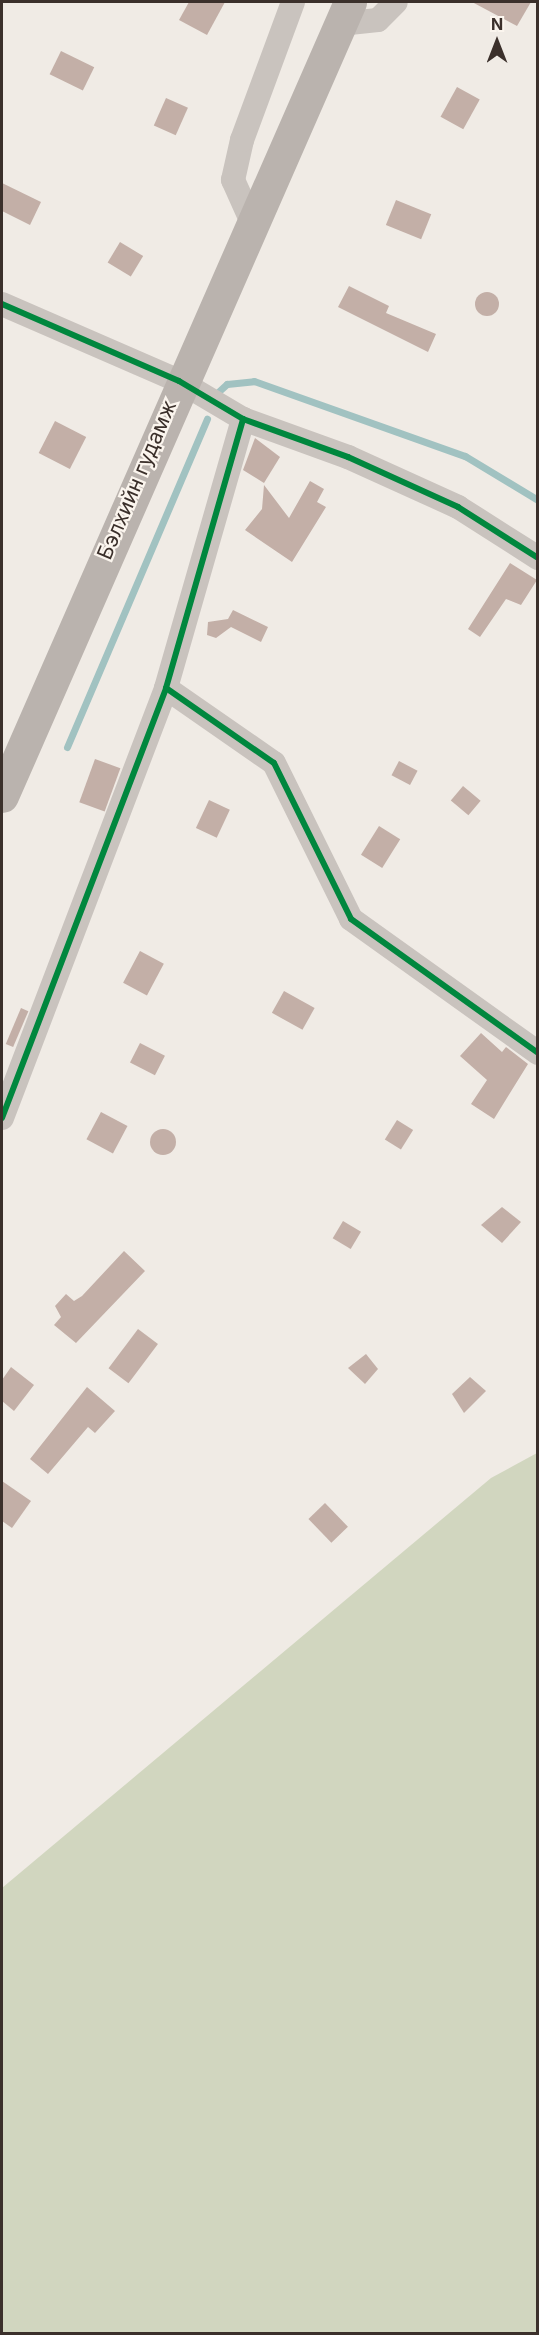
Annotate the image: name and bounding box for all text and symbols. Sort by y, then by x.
north arrow [467,12,527,72]
text: N [491,14,503,34]
street label: Бэлхийн гудамж [92,397,182,563]

